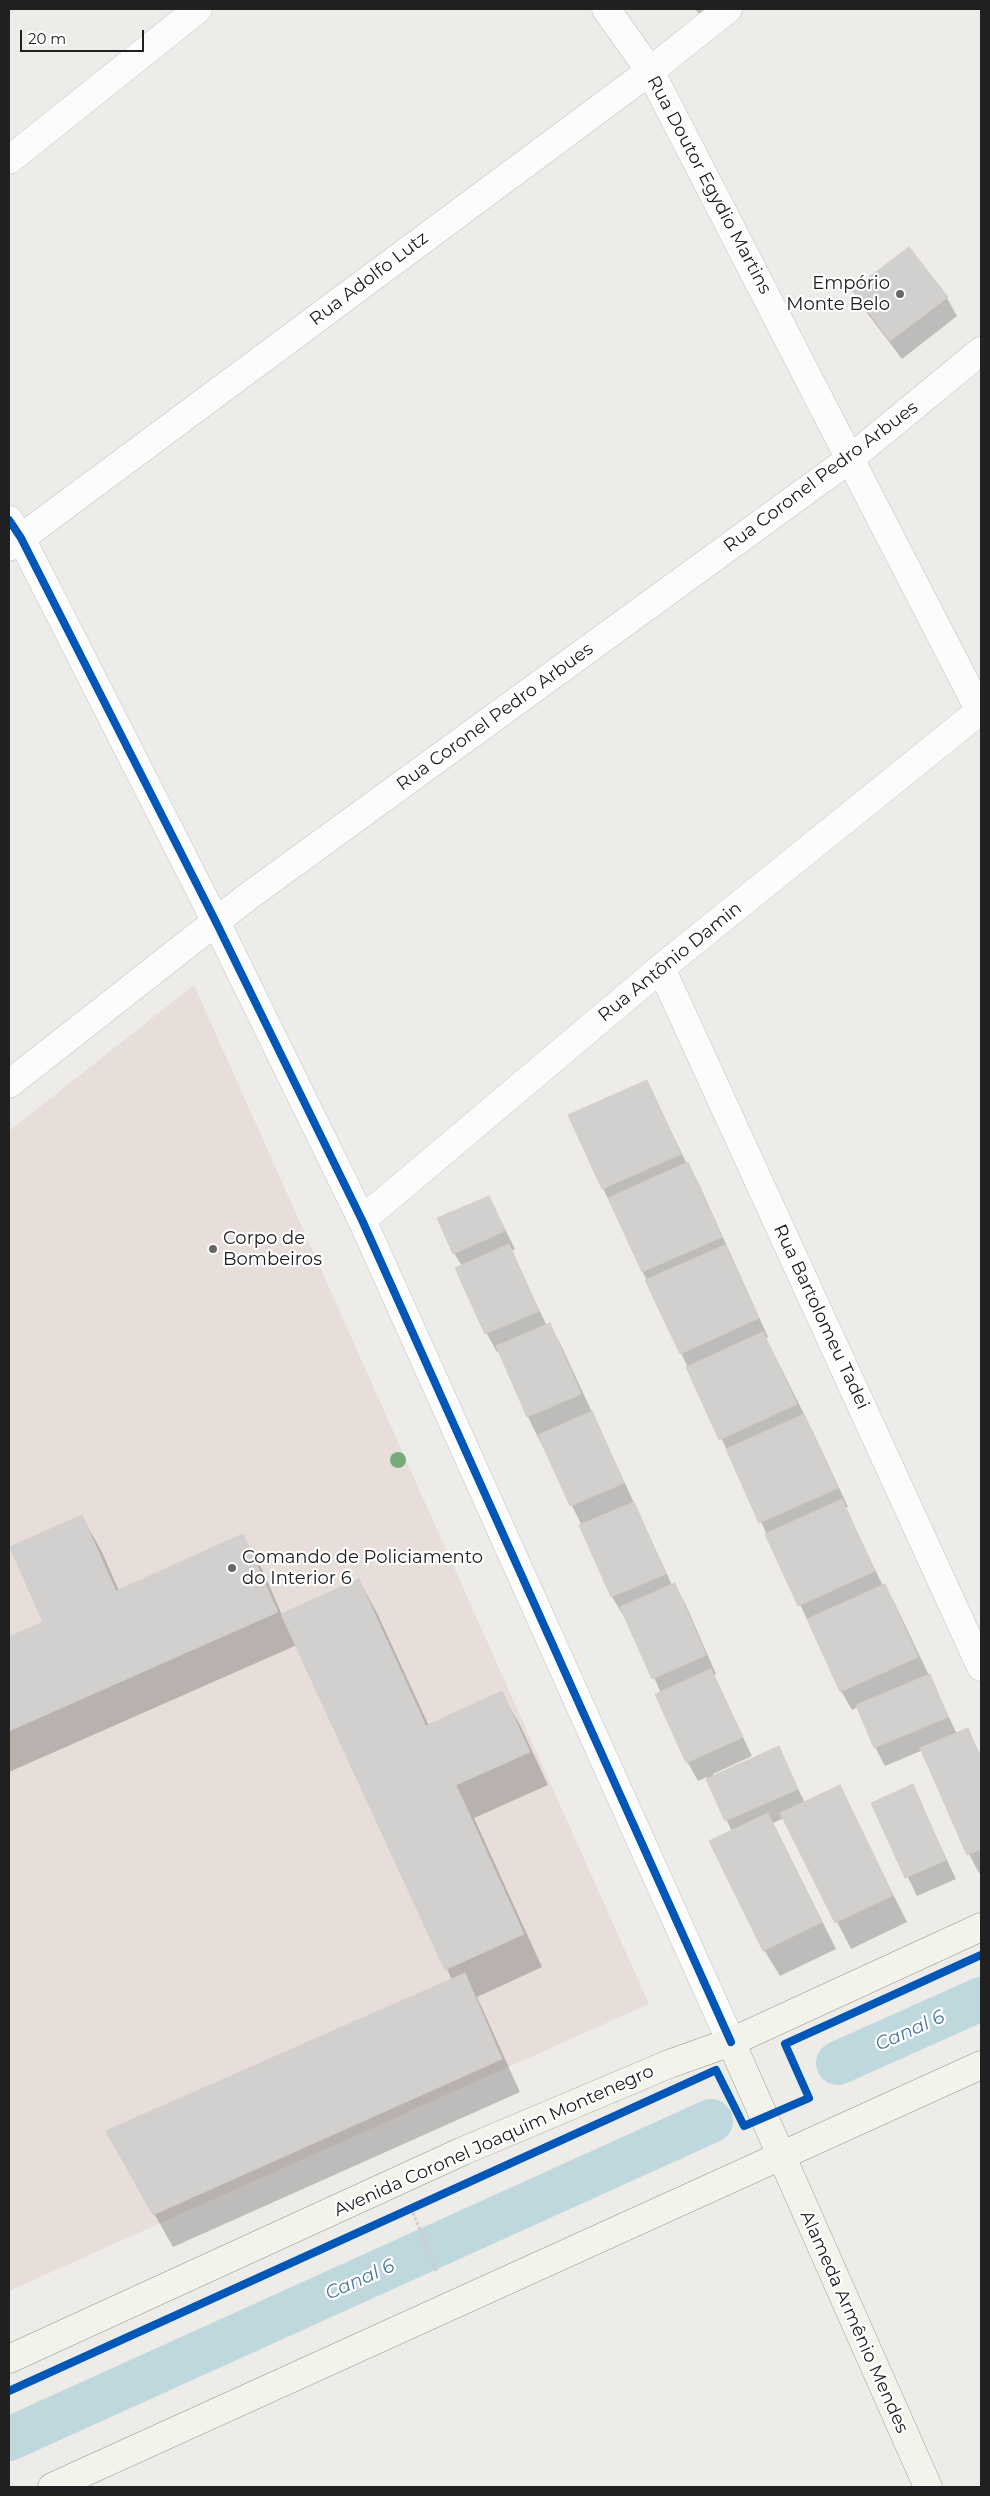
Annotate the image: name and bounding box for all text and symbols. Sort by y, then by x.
scale bar [22,20,146,52]
text: 20 m [28,29,66,48]
street label: Rua Doutor Egydio Martins [642,72,776,298]
street label: Rua Adolfo Lutz [306,227,432,331]
place label: Empório Monte Belo [786,273,890,316]
marker: Empório Monte Belo [894,288,906,300]
street label: Rua Coronel Pedro Arbues [720,397,922,557]
street label: Rua Coronel Pedro Arbues [393,638,597,796]
street label: Rua Antônio Damin [594,897,746,1027]
street label: Rua Bartolomeu Tadei [769,1221,873,1413]
place label: Corpo de Bombeiros [223,1228,322,1270]
marker: Corpo de Bombeiros [207,1243,219,1255]
place label: Comando de Policiamento do Interior 6 [242,1547,483,1590]
marker: Comando de Policiamento do Interior 6 [226,1562,238,1574]
water label: Canal 6 [872,2006,948,2056]
street label: Avenida Coronel Joaquim Montenegro [331,2060,657,2222]
street label: Alameda Armênio Mendes [795,2208,913,2436]
water label: Canal 6 [322,2255,398,2305]

